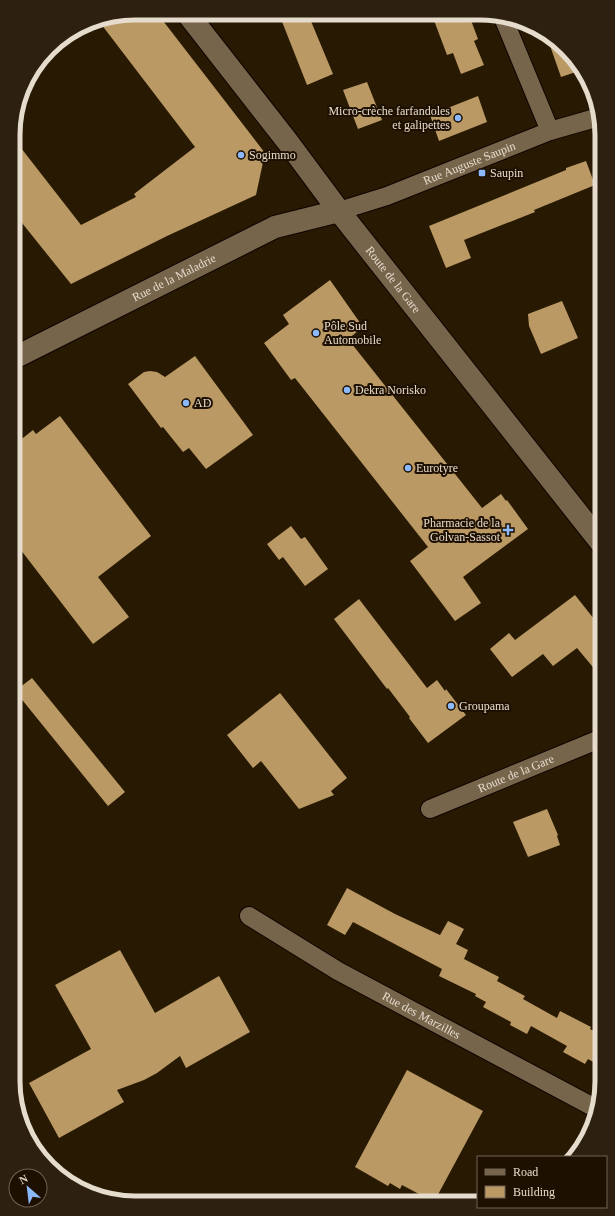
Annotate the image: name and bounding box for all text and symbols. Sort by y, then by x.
place label: Micro-crèche farfandoles et galipettes [328,104,450,132]
marker: Micro-crèche farfandoles et galipettes [453,113,463,123]
street label: Rue Auguste Saupin [420,139,518,187]
place label: Sogimmo [249,148,296,162]
marker: Sogimmo [236,150,246,160]
place label: Saupin [490,166,523,180]
marker: Saupin [477,168,487,178]
street label: Route de la Gare [363,243,424,316]
street label: Rue de la Maladrie [130,251,218,305]
place label: Pôle Sud Automobile [324,319,381,347]
marker: Pôle Sud Automobile [311,328,321,338]
place label: Dekra Norisko [355,383,426,397]
marker: Dekra Norisko [342,385,352,395]
place label: AD [194,396,212,410]
marker: AD [181,398,191,408]
place label: Eurotyre [416,461,458,475]
marker: Eurotyre [403,463,413,473]
place label: Pharmacie de la Golvan-Sassot [423,516,501,544]
marker: Pharmacie de la Golvan-Sassot [503,525,513,535]
place label: Groupama [459,699,510,713]
marker: Groupama [446,701,456,711]
street label: Route de la Gare [476,752,556,795]
street label: Rue des Marzilles [380,989,463,1042]
legend [477,1156,607,1208]
text: Road [513,1165,538,1179]
north arrow [8,1168,48,1208]
text: N [17,1172,30,1186]
text: Building [513,1185,555,1199]

